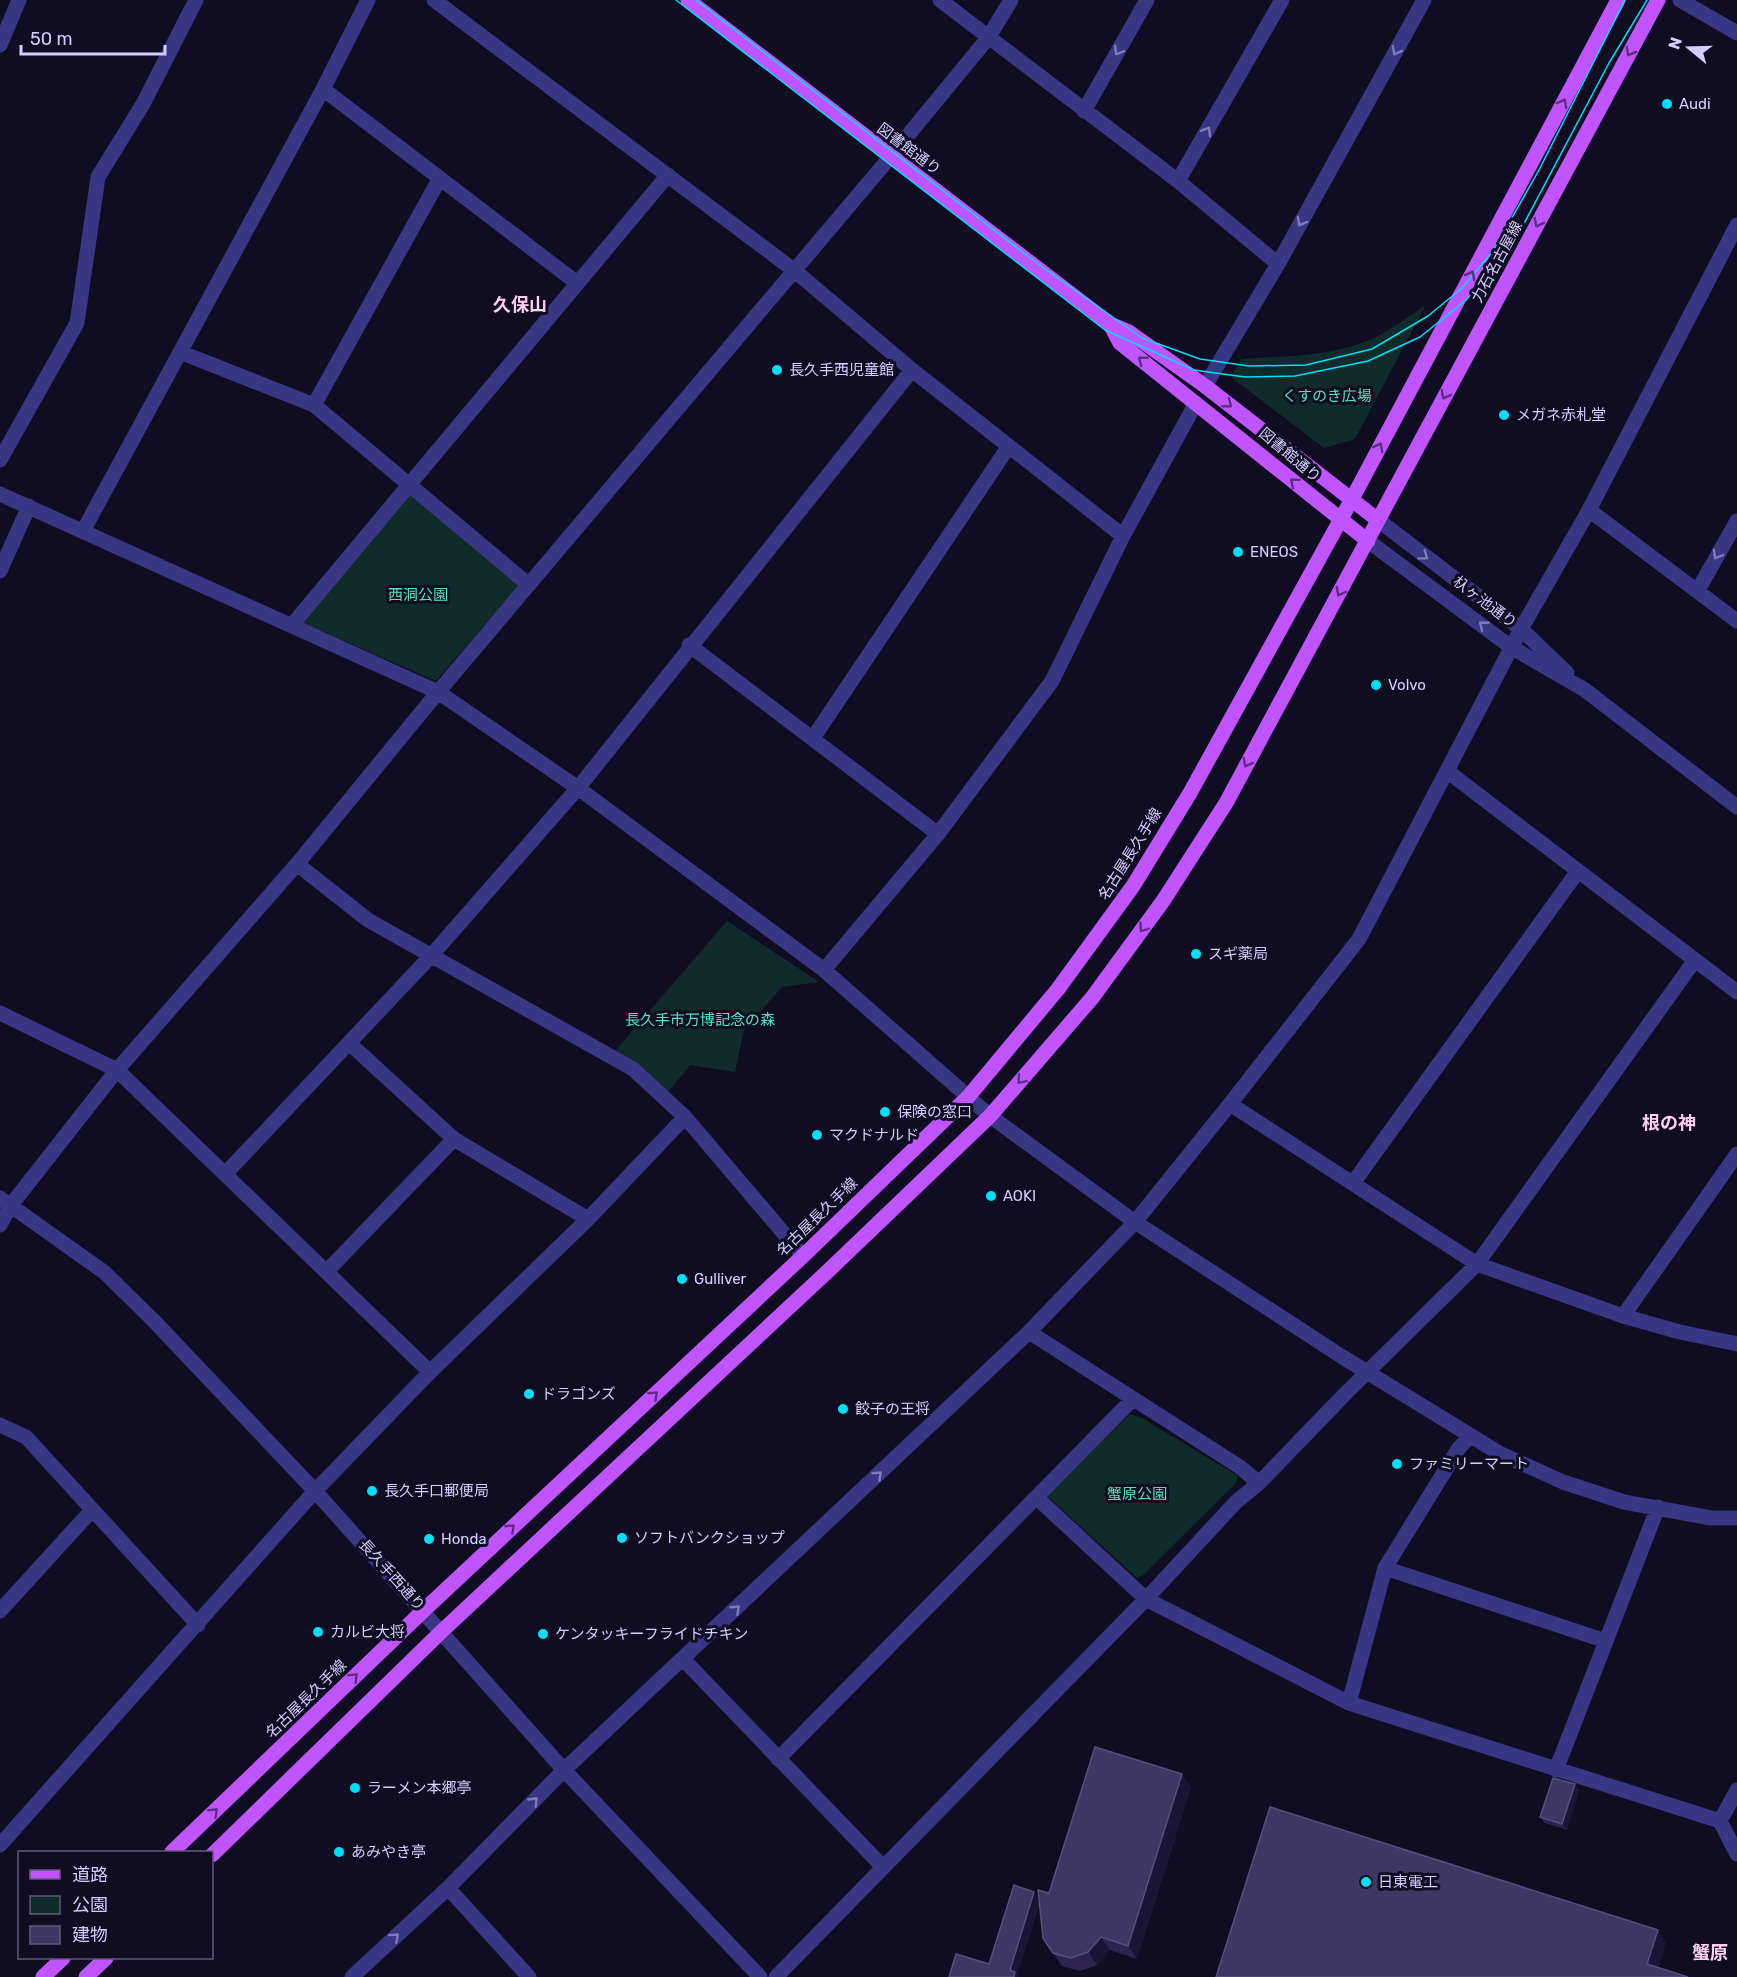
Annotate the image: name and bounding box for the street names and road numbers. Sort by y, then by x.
street label: 図書館通り [874,119,944,179]
street label: 力石名古屋線 [1468,218,1526,306]
street label: 図書館通り [1255,424,1325,486]
street label: 杁ヶ池通り [1450,572,1520,632]
street label: 名古屋長久手線 [1095,805,1165,903]
street label: 名古屋長久手線 [773,1174,861,1260]
street label: 長久手西通り [355,1536,429,1614]
street label: 名古屋長久手線 [262,1656,350,1742]

